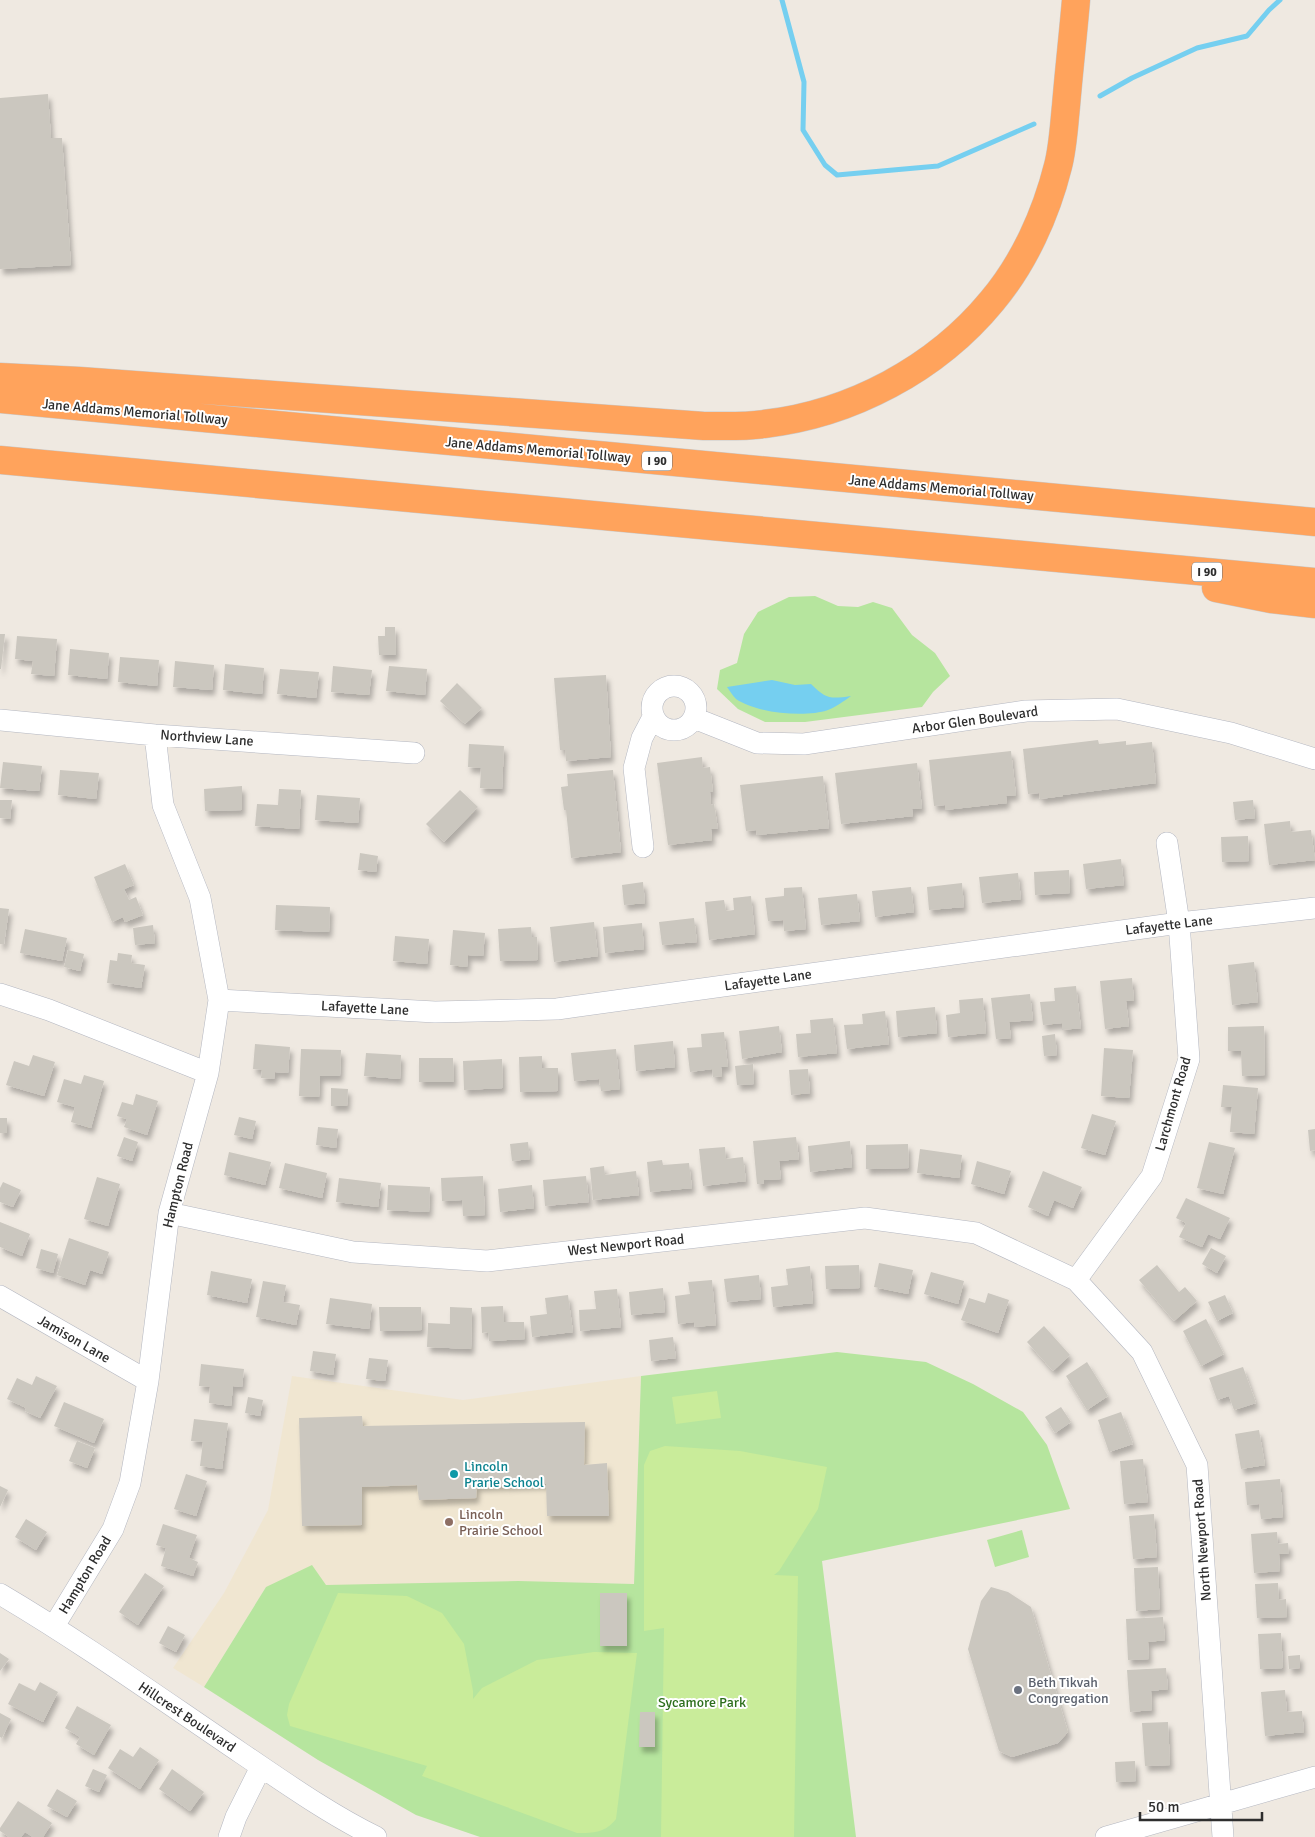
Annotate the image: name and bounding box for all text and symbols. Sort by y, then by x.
street label: Jane Addams Memorial Tollway [42,395,229,429]
street label: Jane Addams Memorial Tollway [445,433,632,467]
road number: I 90 [642,452,672,471]
street label: Jane Addams Memorial Tollway [848,471,1035,505]
road number: I 90 [1192,562,1222,582]
street label: Arbor Glen Boulevard [911,703,1039,737]
street label: Northview Lane [160,726,254,750]
street label: Lafayette Lane [1124,911,1214,939]
street label: Lafayette Lane [723,965,813,995]
street label: Lafayette Lane [321,997,409,1019]
street label: Larchmont Road [1151,1055,1195,1153]
street label: Hampton Road [159,1140,197,1230]
street label: West Newport Road [567,1230,685,1260]
street label: Jamison Lane [35,1311,113,1367]
place label: Lincoln Prarie School [464,1458,544,1491]
marker: Lincoln Prarie School [448,1468,460,1480]
street label: North Newport Road [1189,1478,1215,1602]
place label: Lincoln Prairie School [459,1506,543,1539]
marker: Lincoln Prairie School [443,1516,455,1528]
street label: Hampton Road [55,1533,115,1617]
place label: Beth Tikvah Congregation [1028,1674,1109,1707]
street label: Hillcrest Boulevard [135,1678,239,1756]
marker: Beth Tikvah Congregation [1012,1684,1024,1696]
park label: Sycamore Park [658,1694,746,1711]
scale bar [1140,1790,1262,1822]
text: 50 m [1148,1798,1179,1816]

